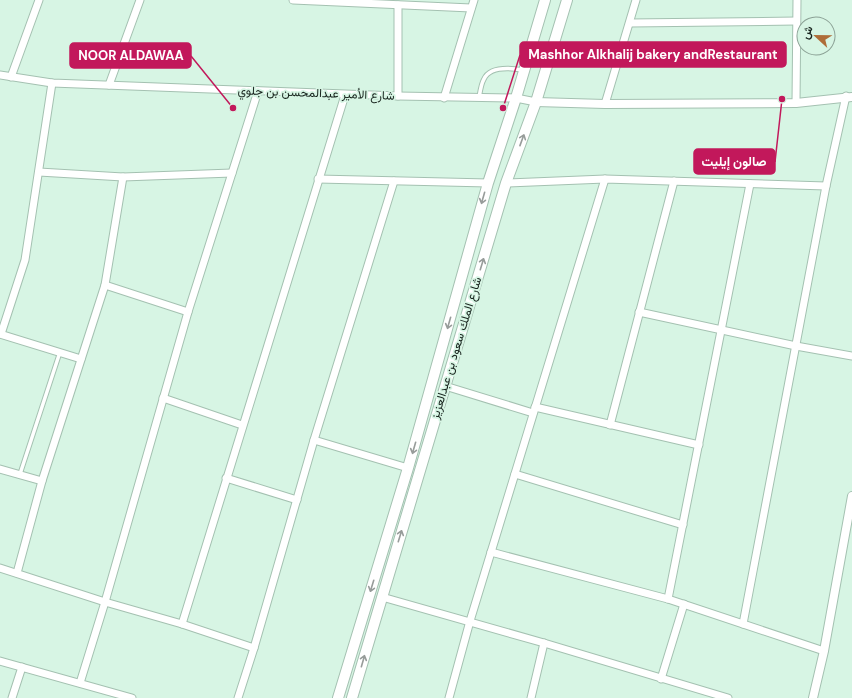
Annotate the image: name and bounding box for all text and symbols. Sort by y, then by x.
north arrow [796,16,836,56]
text: ش [798,24,816,41]
callout: Mashhor Alkhalij bakery andRestaurant [520,42,786,67]
callout: NOOR ALDAWAA [70,43,191,68]
text: Mashhor Alkhalij bakery andRestaurant [528,46,778,63]
text: NOOR ALDAWAA [78,47,184,64]
street label: شارع الأمير عبدالمحسن بن جلوي [237,82,395,106]
one-way arrow [518,135,526,147]
callout: صالون إيليت [694,149,775,174]
text: صالون إيليت [701,153,767,171]
one-way arrow [479,191,487,204]
one-way arrow [479,258,486,271]
street label: شارع الملك سعود بن عبدالعزيز [426,275,486,422]
one-way arrow [445,316,452,329]
one-way arrow [410,441,417,454]
one-way arrow [397,530,404,543]
one-way arrow [368,579,375,592]
one-way arrow [360,654,367,667]

